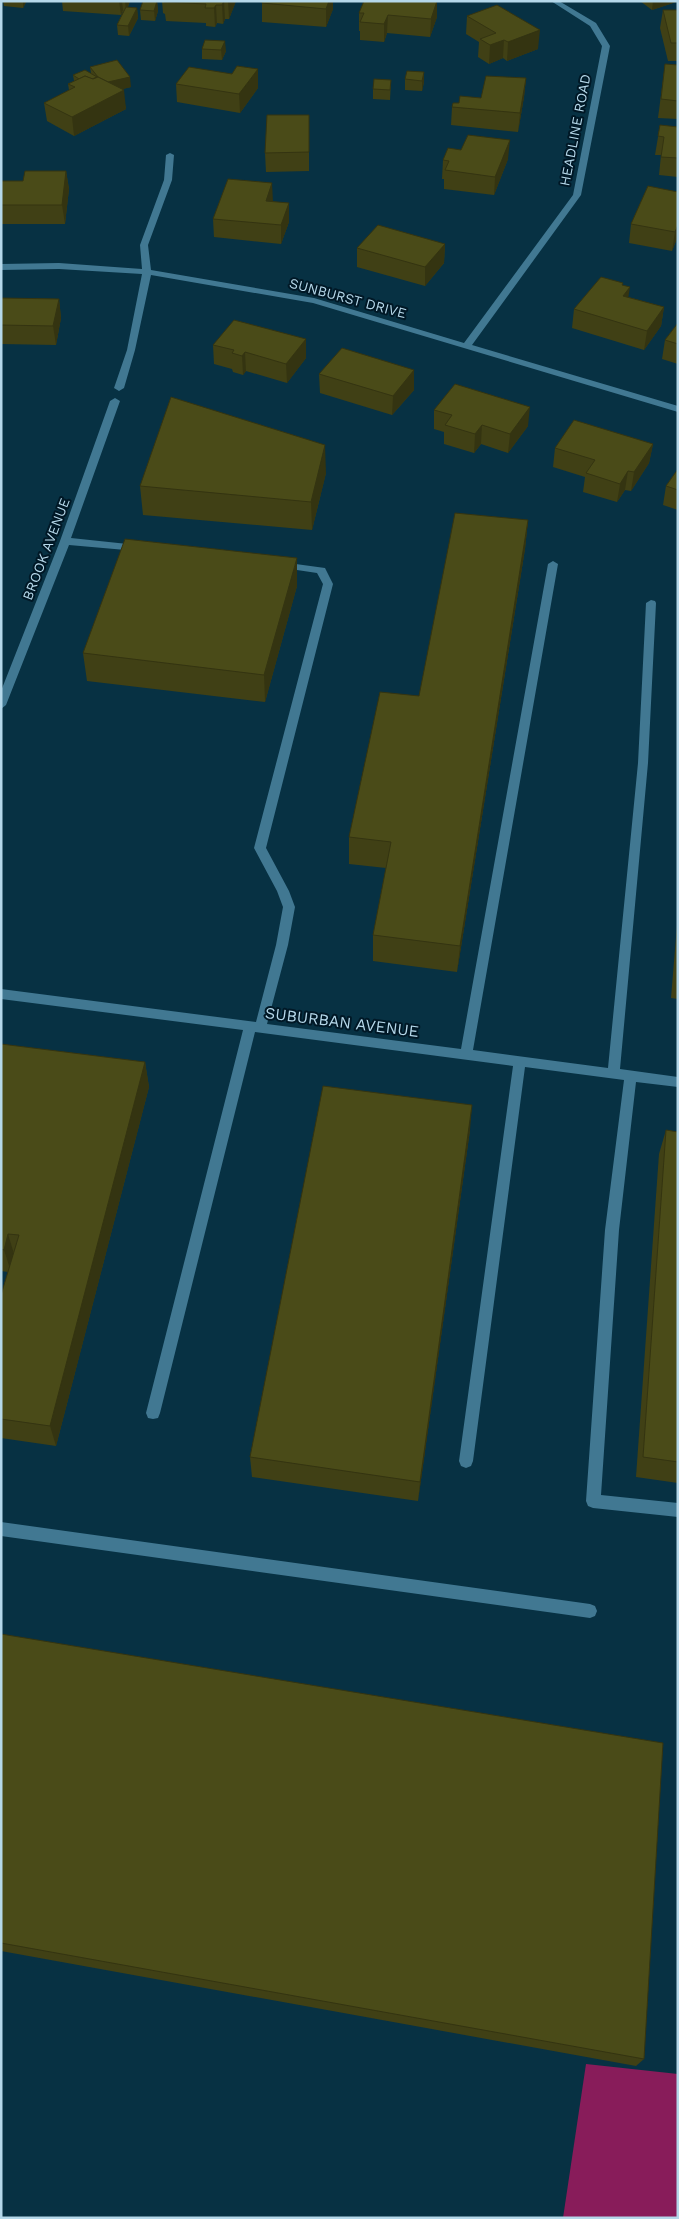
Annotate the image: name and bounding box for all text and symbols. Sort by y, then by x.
street label: HEADLINE ROAD [556,73,594,187]
street label: SUNBURST DRIVE [288,275,408,321]
street label: BROOK AVENUE [19,496,73,602]
street label: SUBURBAN AVENUE [264,1003,420,1041]

